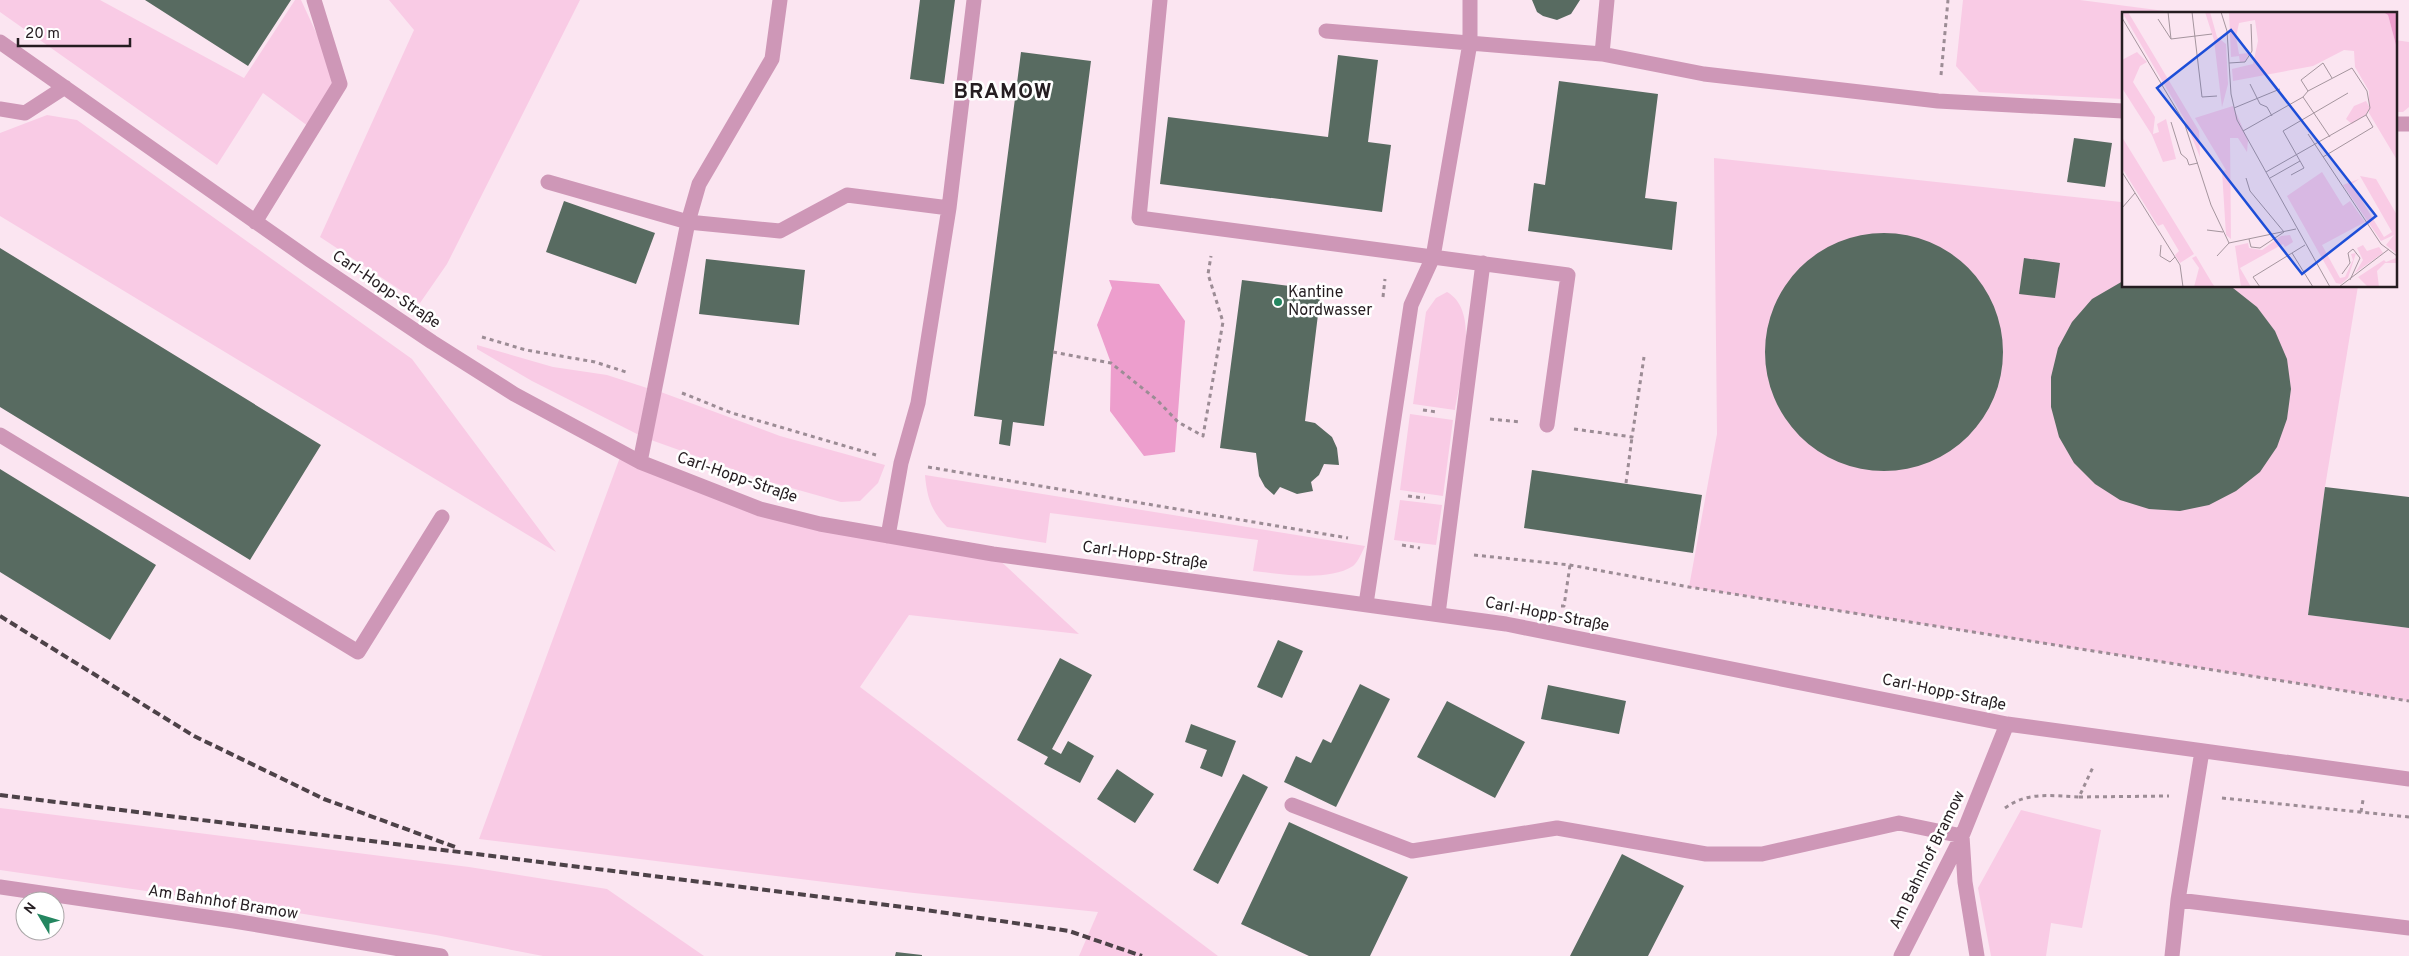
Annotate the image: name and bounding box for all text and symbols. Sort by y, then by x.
inset map [2122,12,2396,288]
scale bar [18,15,130,47]
text: 20 m [25,25,60,44]
district label: BRAMOW [954,79,1052,106]
street label: Carl-Hopp-Straße [328,246,444,334]
place label: Kantine Nordwasser [1288,283,1373,321]
marker: Kantine Nordwasser [1272,296,1284,308]
street label: Carl-Hopp-Straße [674,448,800,508]
street label: Carl-Hopp-Straße [1081,537,1209,575]
street label: Carl-Hopp-Straße [1483,593,1611,637]
street label: Carl-Hopp-Straße [1880,670,2008,716]
street label: Am Bahnhof Bramow [1886,787,1970,933]
street label: Am Bahnhof Bramow [147,881,299,925]
north arrow [15,891,65,941]
text: N [21,900,41,918]

